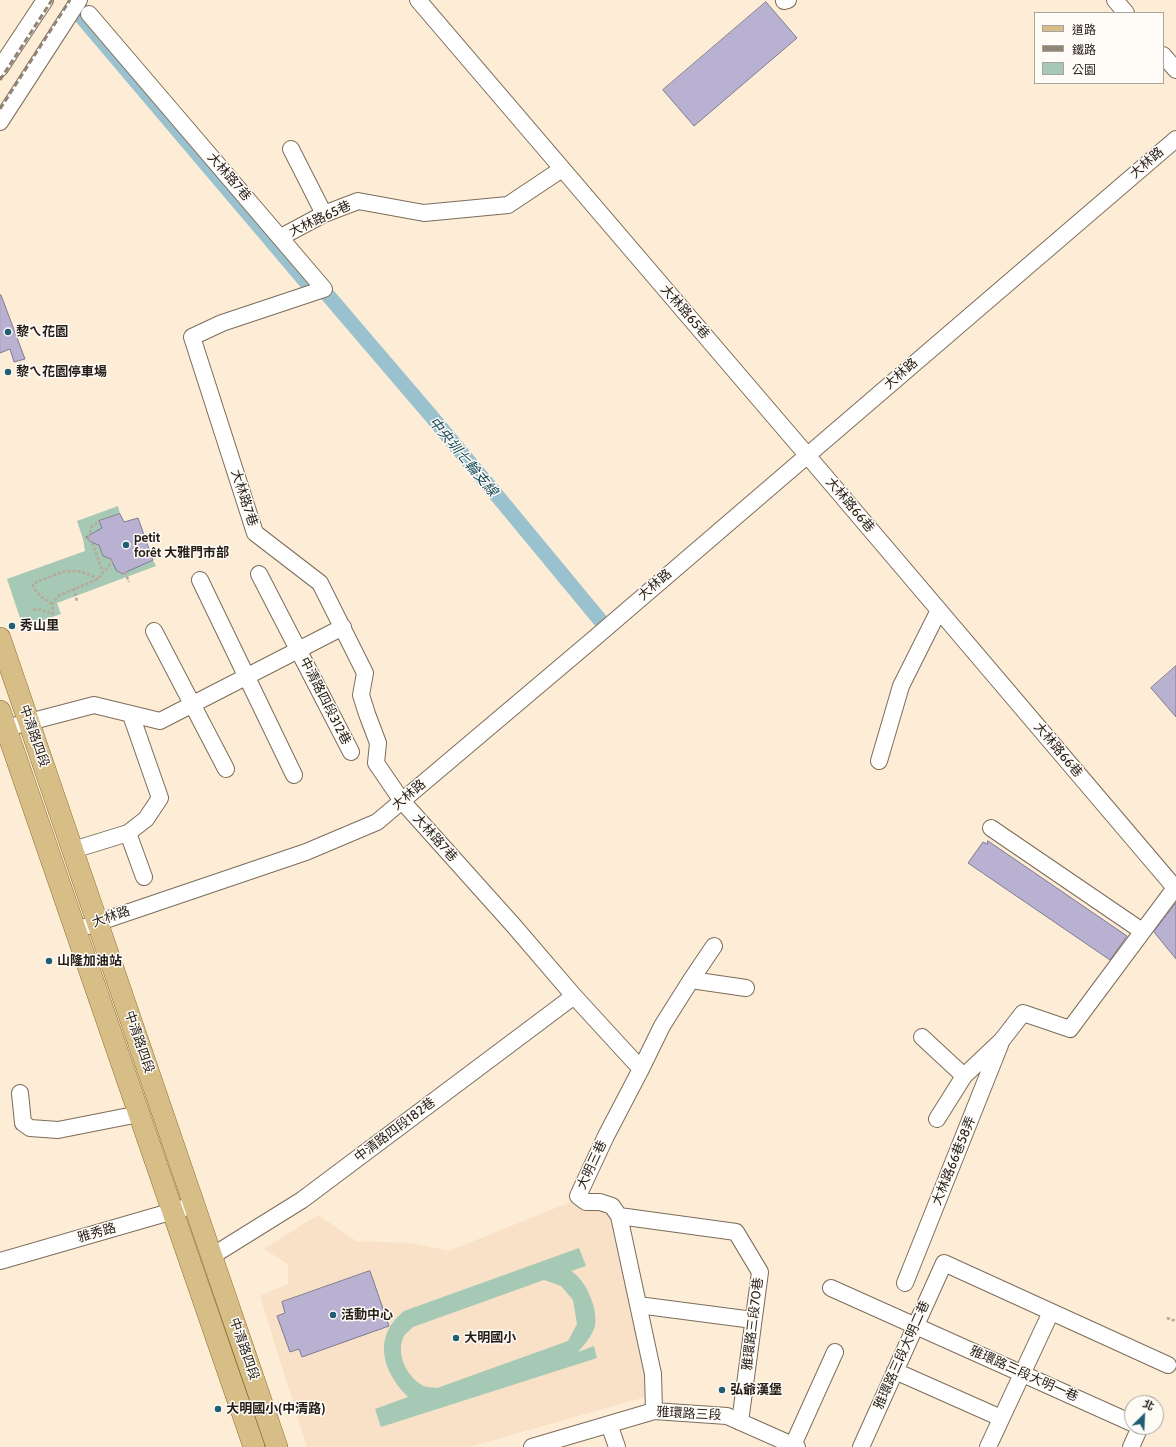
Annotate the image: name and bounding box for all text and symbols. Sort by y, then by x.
legend [1034,12,1164,84]
text: 道路 [1072,22,1096,37]
text: 鐵路 [1072,42,1096,57]
text: 公園 [1072,62,1096,77]
street label: 大林路 [1127,144,1167,182]
street label: 大林路7巷 [204,150,254,204]
street label: 大林路65巷 [287,198,353,240]
street label: 大林路65巷 [657,282,713,342]
place label: 黎ㄟ花園 [16,324,68,340]
marker: 黎ㄟ花園 [3,327,13,337]
street label: 大林路 [881,355,921,393]
place label: 黎ㄟ花園停車場 [16,364,107,380]
marker: 黎ㄟ花園停車場 [3,367,13,377]
water label: 中央圳七輪支線 [425,414,501,500]
street label: 大林路7巷 [228,468,260,528]
street label: 大林路66巷 [823,474,877,536]
place label: petit forêt 大雅門市部 [134,530,229,561]
marker: petit forêt 大雅門市部 [121,540,131,550]
street label: 大林路 [635,566,675,604]
place label: 秀山里 [20,618,59,634]
marker: 秀山里 [7,621,17,631]
street label: 中清路四段312巷 [296,655,354,747]
street label: 中清路四段 [16,703,52,769]
street label: 大林路66巷 [1031,719,1085,781]
street label: 大林路 [389,776,429,814]
street label: 大林路7巷 [410,811,460,865]
street label: 大林路 [90,903,132,931]
place label: 山隆加油站 [57,953,122,969]
marker: 山隆加油站 [44,956,54,966]
street label: 中清路四段 [121,1009,157,1075]
street label: 中清路四段182巷 [352,1095,438,1165]
street label: 大林路66巷58弄 [929,1114,979,1208]
street label: 大明三巷 [574,1138,610,1192]
street label: 雅秀路 [76,1220,118,1246]
street label: 雅環路三段70巷 [740,1277,766,1371]
street label: 雅環路三段大明二巷 [871,1298,933,1412]
place label: 活動中心 [341,1307,393,1323]
marker: 活動中心 [328,1310,338,1320]
street label: 中清路四段 [226,1316,262,1382]
place label: 大明國小 [464,1330,516,1346]
marker: 大明國小 [451,1333,461,1343]
street label: 雅環路三段大明一巷 [967,1343,1081,1405]
place label: 弘爺漢堡 [730,1382,782,1398]
marker: 弘爺漢堡 [717,1385,727,1395]
north arrow [1124,1395,1164,1435]
text: 北 [1141,1396,1156,1414]
place label: 大明國小(中清路) [226,1401,326,1417]
marker: 大明國小(中清路) [213,1404,223,1414]
street label: 雅環路三段 [656,1405,722,1423]

